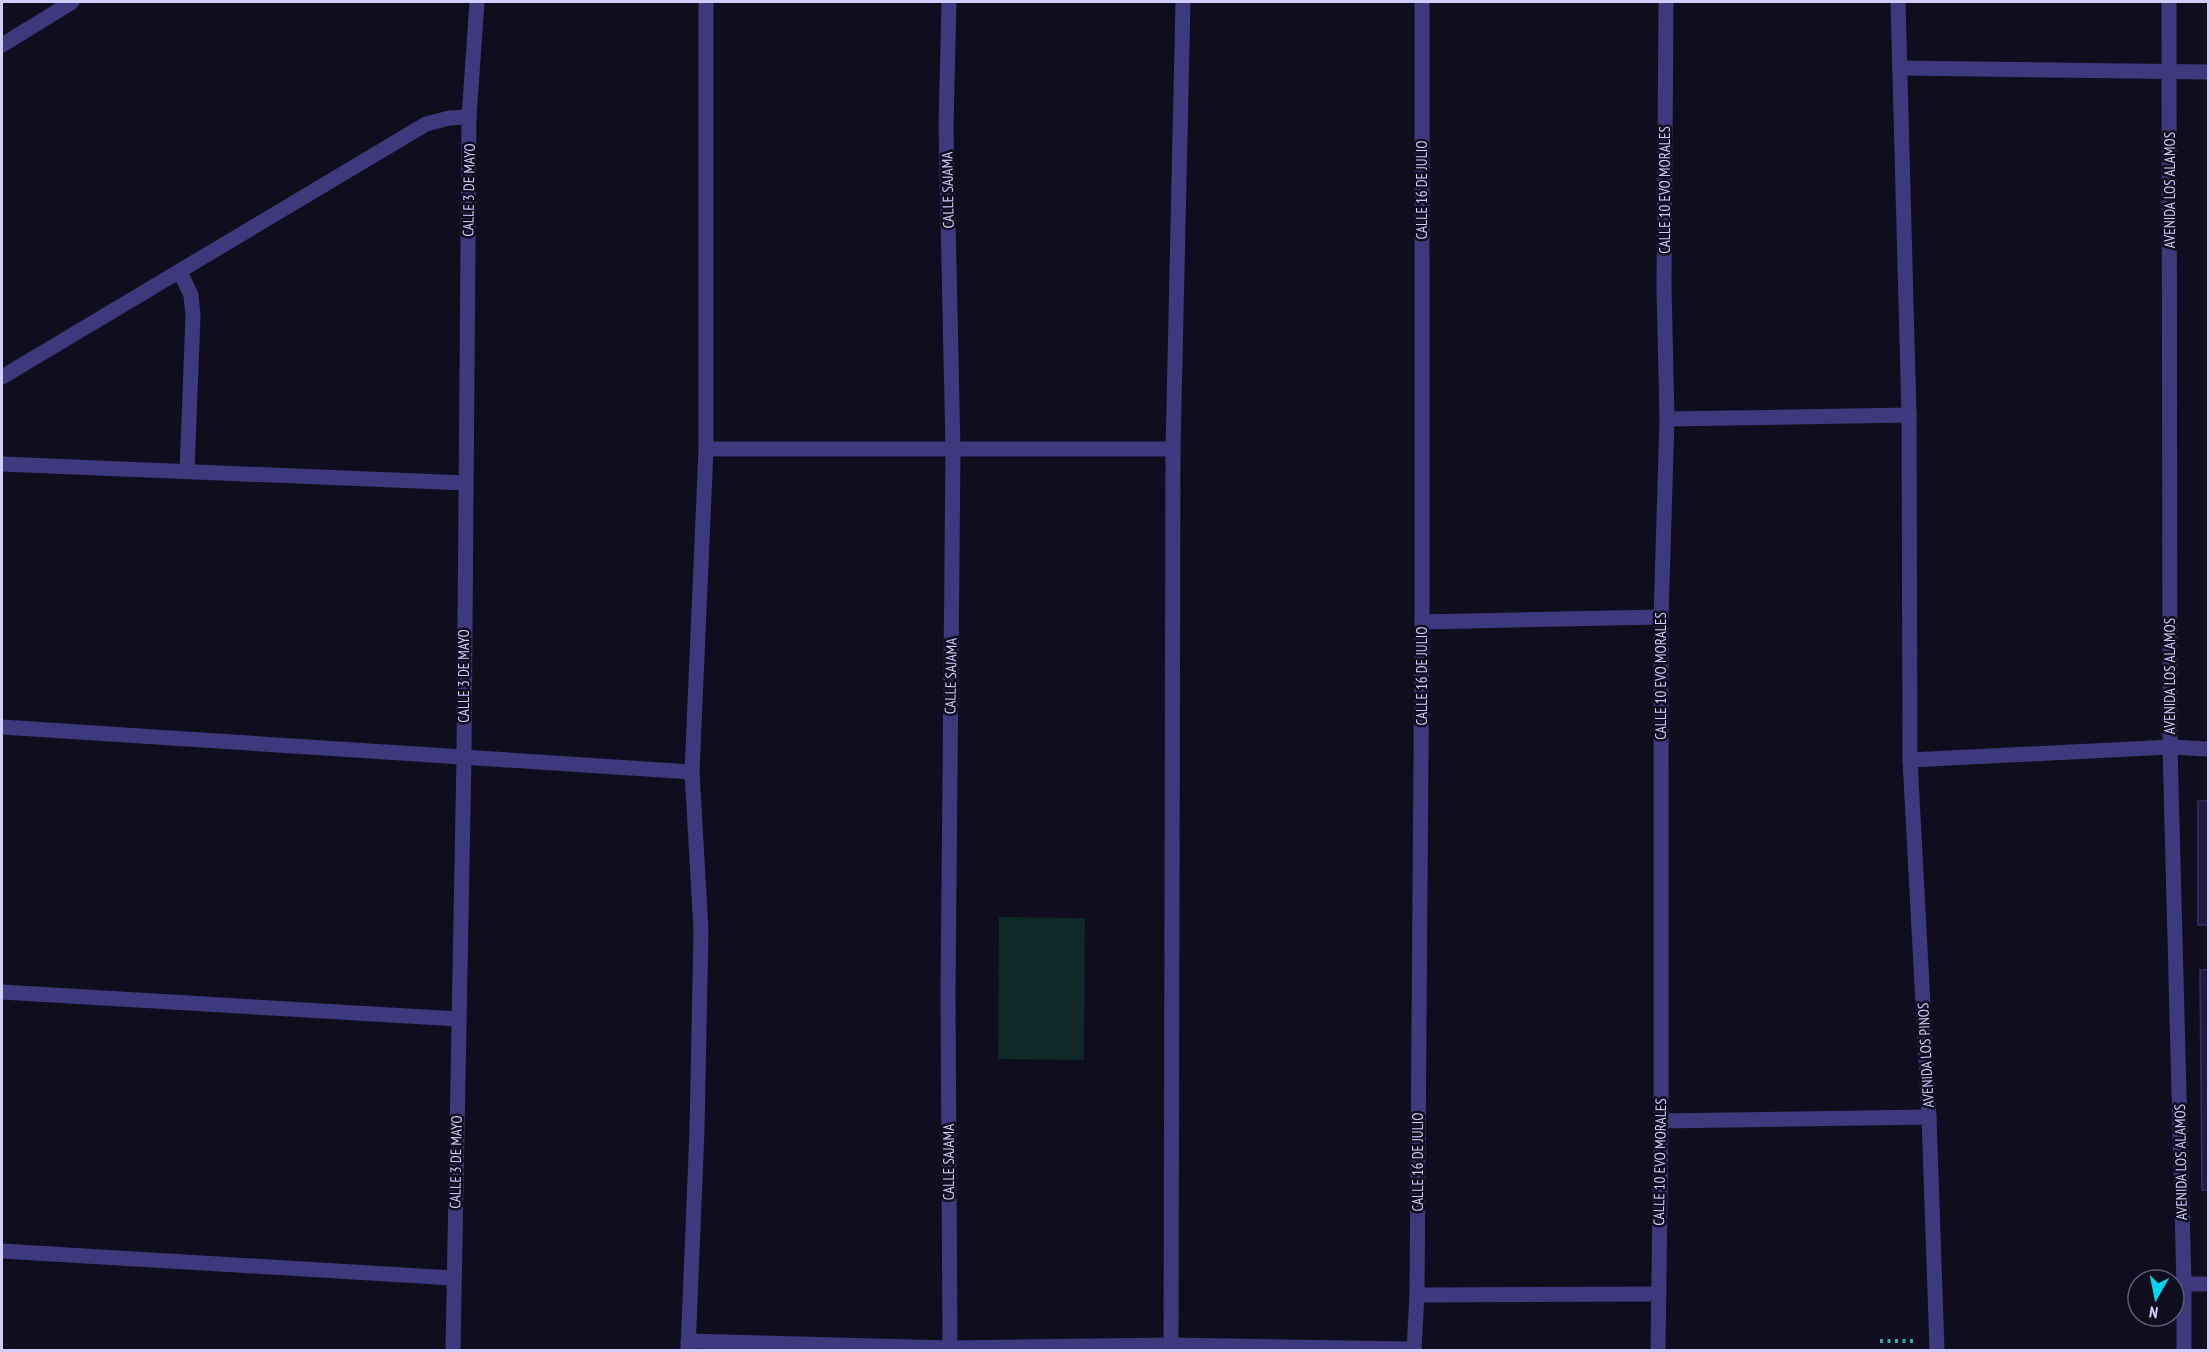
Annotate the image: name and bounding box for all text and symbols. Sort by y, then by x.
street label: CALLE 10 EVO MORALES [1655,126,1674,254]
street label: AVENIDA LOS ALAMOS [2160,132,2179,248]
street label: CALLE 16 DE JULIO [1412,140,1431,240]
street label: CALLE 3 DE MAYO [458,143,479,237]
street label: CALLE SAJAMA [937,151,958,228]
street label: CALLE 10 EVO MORALES [1651,612,1670,740]
street label: AVENIDA LOS ALAMOS [2160,618,2179,734]
street label: CALLE 16 DE JULIO [1412,626,1431,726]
street label: CALLE 3 DE MAYO [454,629,473,723]
street label: CALLE SAJAMA [940,637,961,714]
street label: AVENIDA LOS PINOS [1913,1002,1938,1108]
street label: CALLE 10 EVO MORALES [1649,1098,1670,1226]
street label: AVENIDA LOS ALAMOS [2170,1104,2191,1220]
street label: CALLE 16 DE JULIO [1408,1112,1427,1212]
street label: CALLE 3 DE MAYO [445,1115,466,1209]
street label: CALLE SAJAMA [939,1123,958,1200]
north arrow [2126,1268,2186,1328]
text: N [2148,1302,2159,1323]

